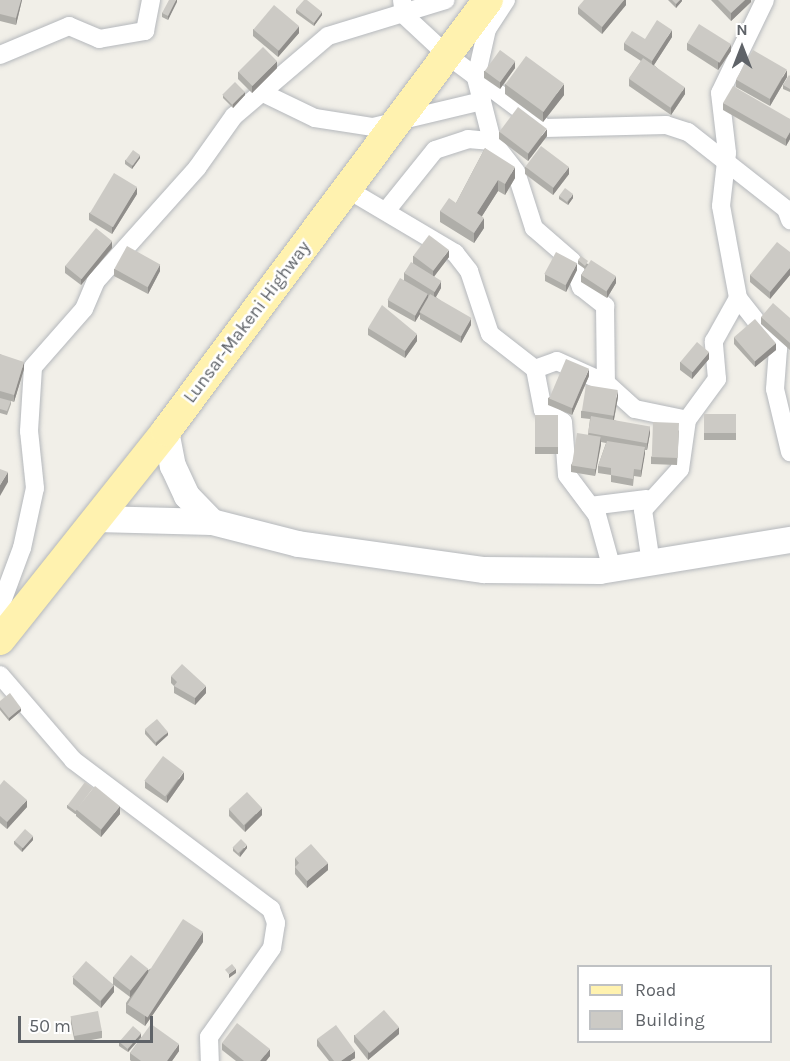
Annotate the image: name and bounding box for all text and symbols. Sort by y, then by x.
north arrow [712,18,772,78]
text: N [736,20,748,39]
street label: Lunsar-Makeni Highway [179,237,315,407]
legend [577,965,772,1043]
text: Road [635,979,676,1001]
scale bar [21,1004,156,1042]
text: Building [635,1009,705,1031]
text: 50 m [29,1015,71,1037]

